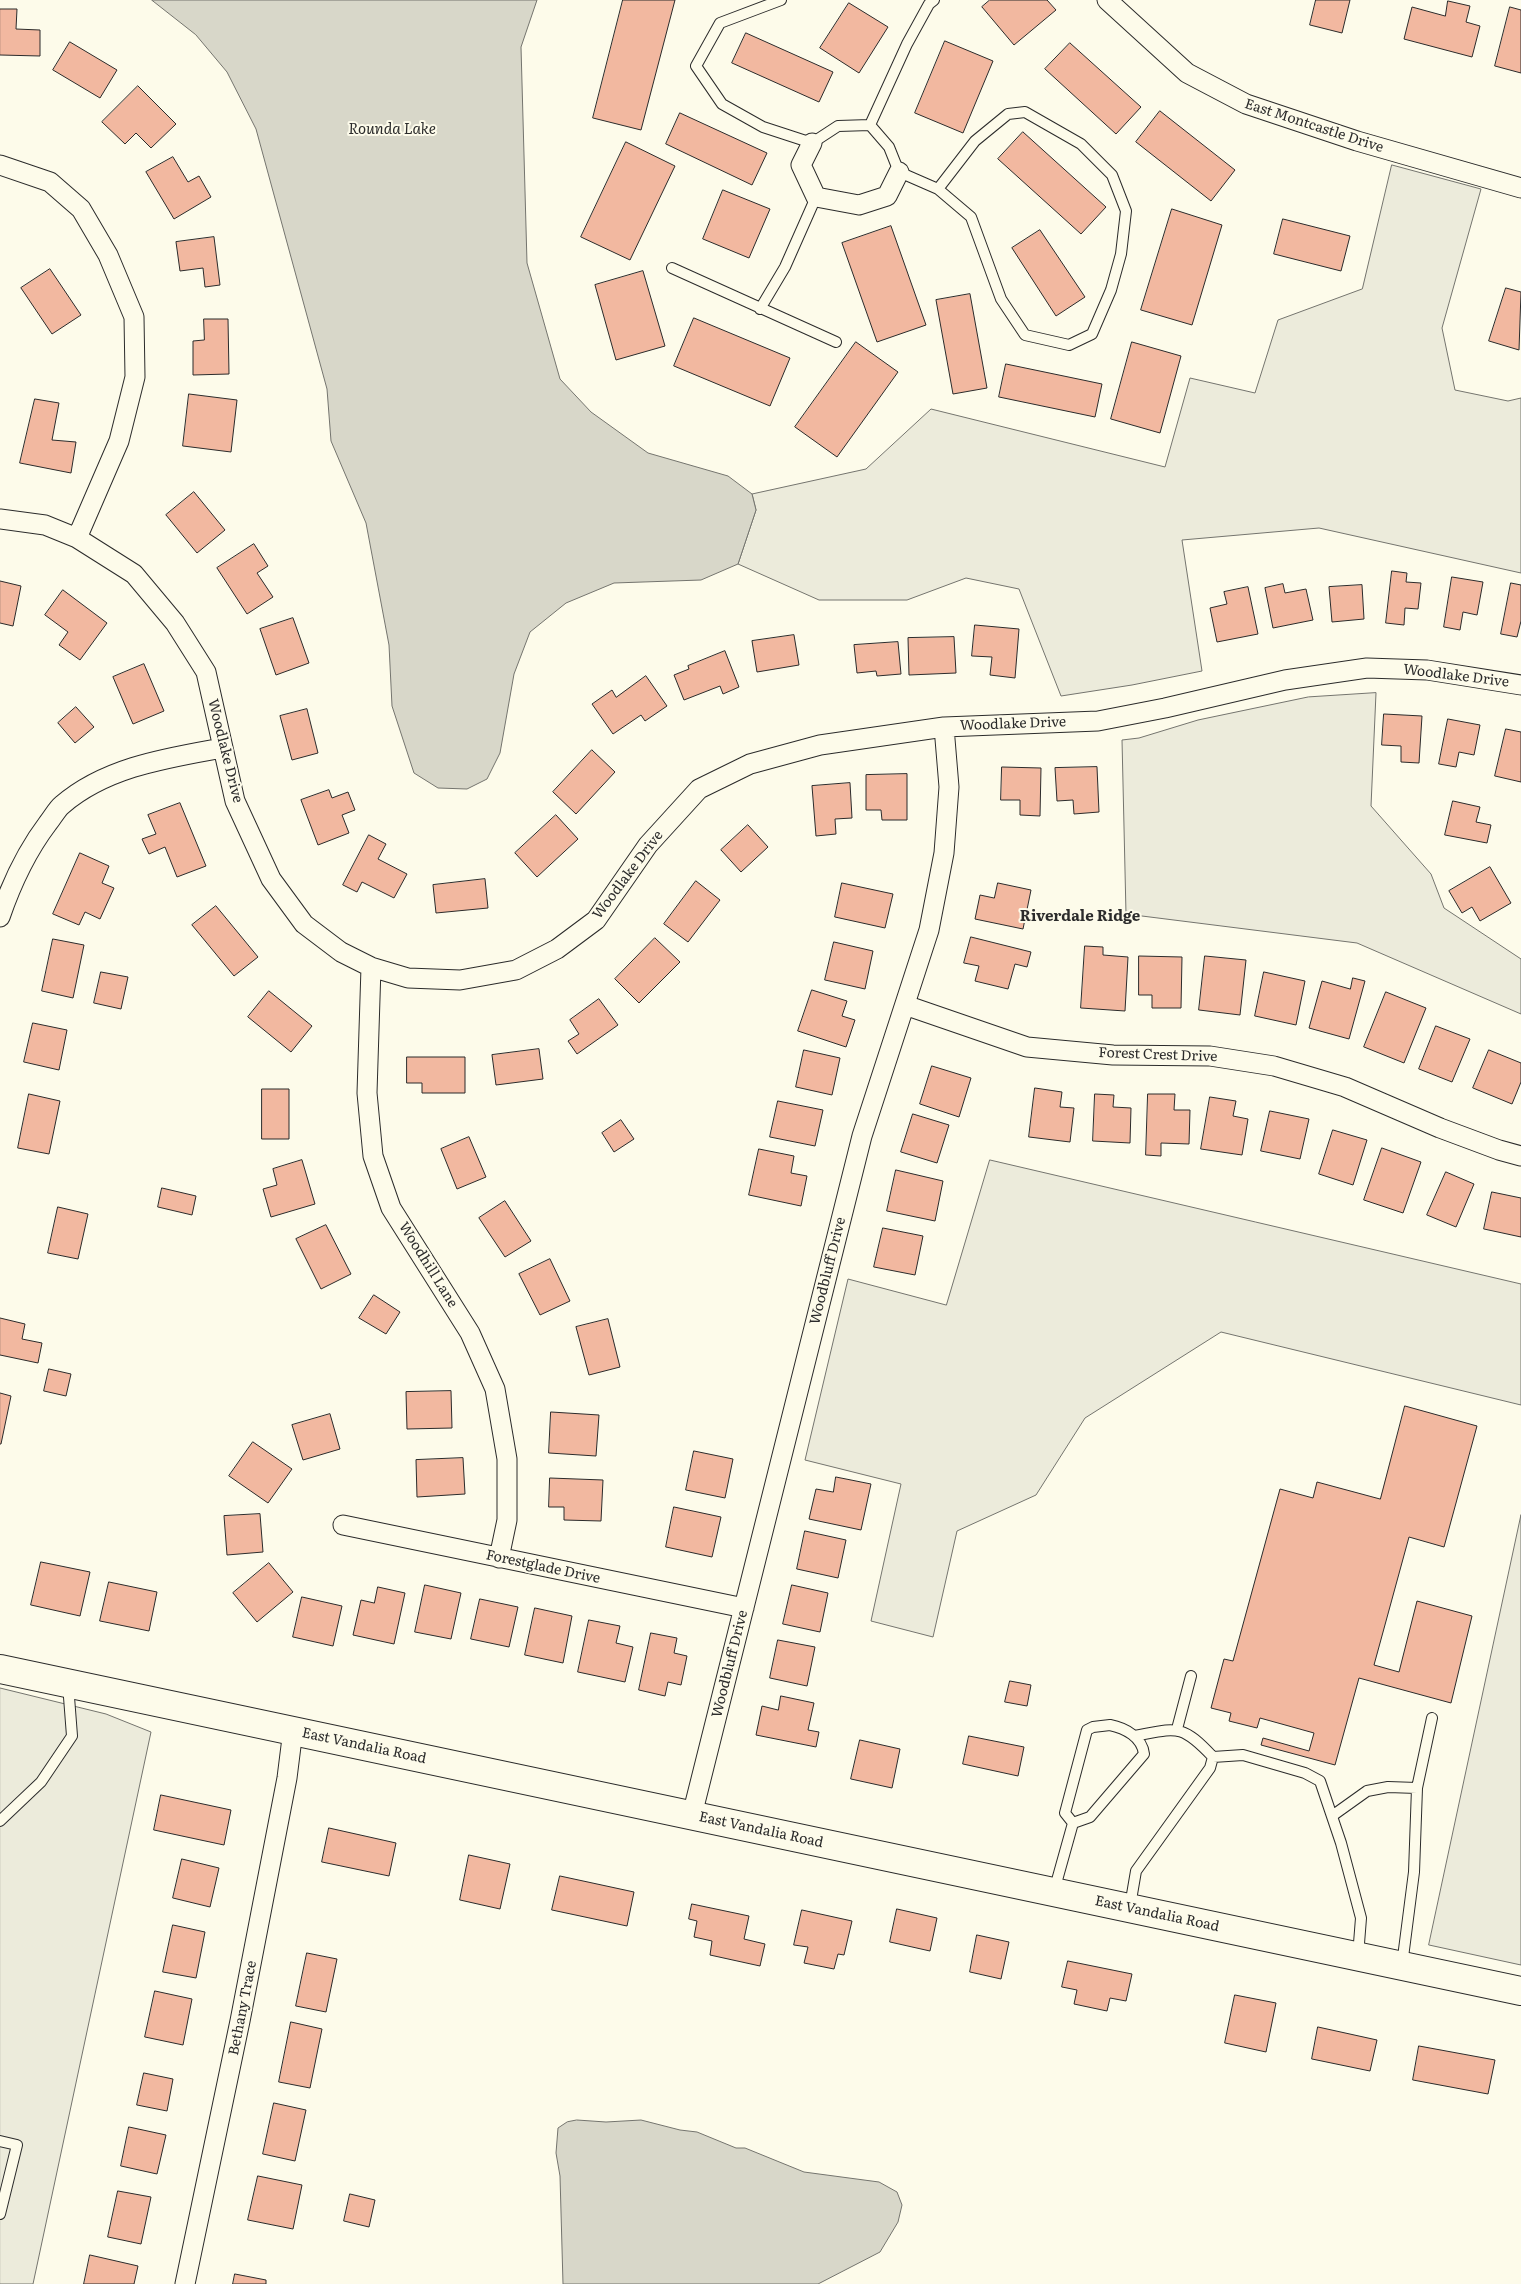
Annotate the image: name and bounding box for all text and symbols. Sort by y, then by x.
street label: East Montcastle Drive [1243,96,1385,156]
water label: Rounda Lake [348,121,436,139]
street label: Woodlake Drive [1402,661,1510,691]
street label: Woodlake Drive [204,697,246,805]
street label: Woodlake Drive [960,714,1066,734]
street label: Woodlake Drive [589,827,667,923]
district label: Riverdale Ridge [1020,908,1140,926]
street label: Forest Crest Drive [1098,1045,1218,1065]
street label: Woodbluff Drive [807,1215,849,1327]
street label: Woodhill Lane [395,1219,461,1311]
street label: Forestglade Drive [484,1547,602,1587]
street label: Woodbluff Drive [709,1608,751,1720]
street label: East Vandalia Road [300,1725,428,1767]
street label: East Vandalia Road [697,1809,825,1851]
street label: East Vandalia Road [1093,1893,1221,1935]
street label: Bethany Trace [226,1959,260,2057]

